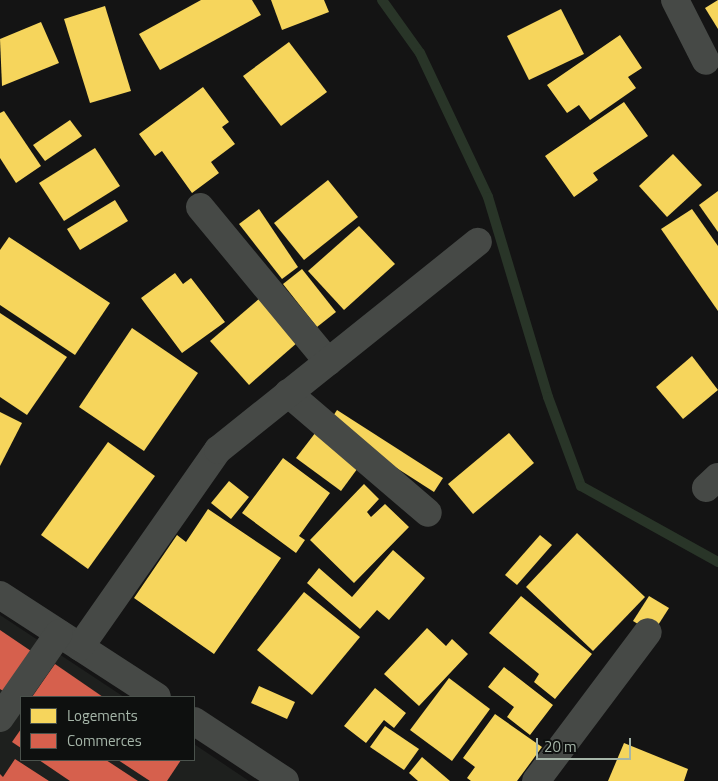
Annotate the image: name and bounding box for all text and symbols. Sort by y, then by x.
legend [20,696,195,761]
text: Logements [67,704,138,727]
scale bar [538,728,633,760]
text: Commerces [67,729,142,752]
text: 20 m [544,735,577,758]

